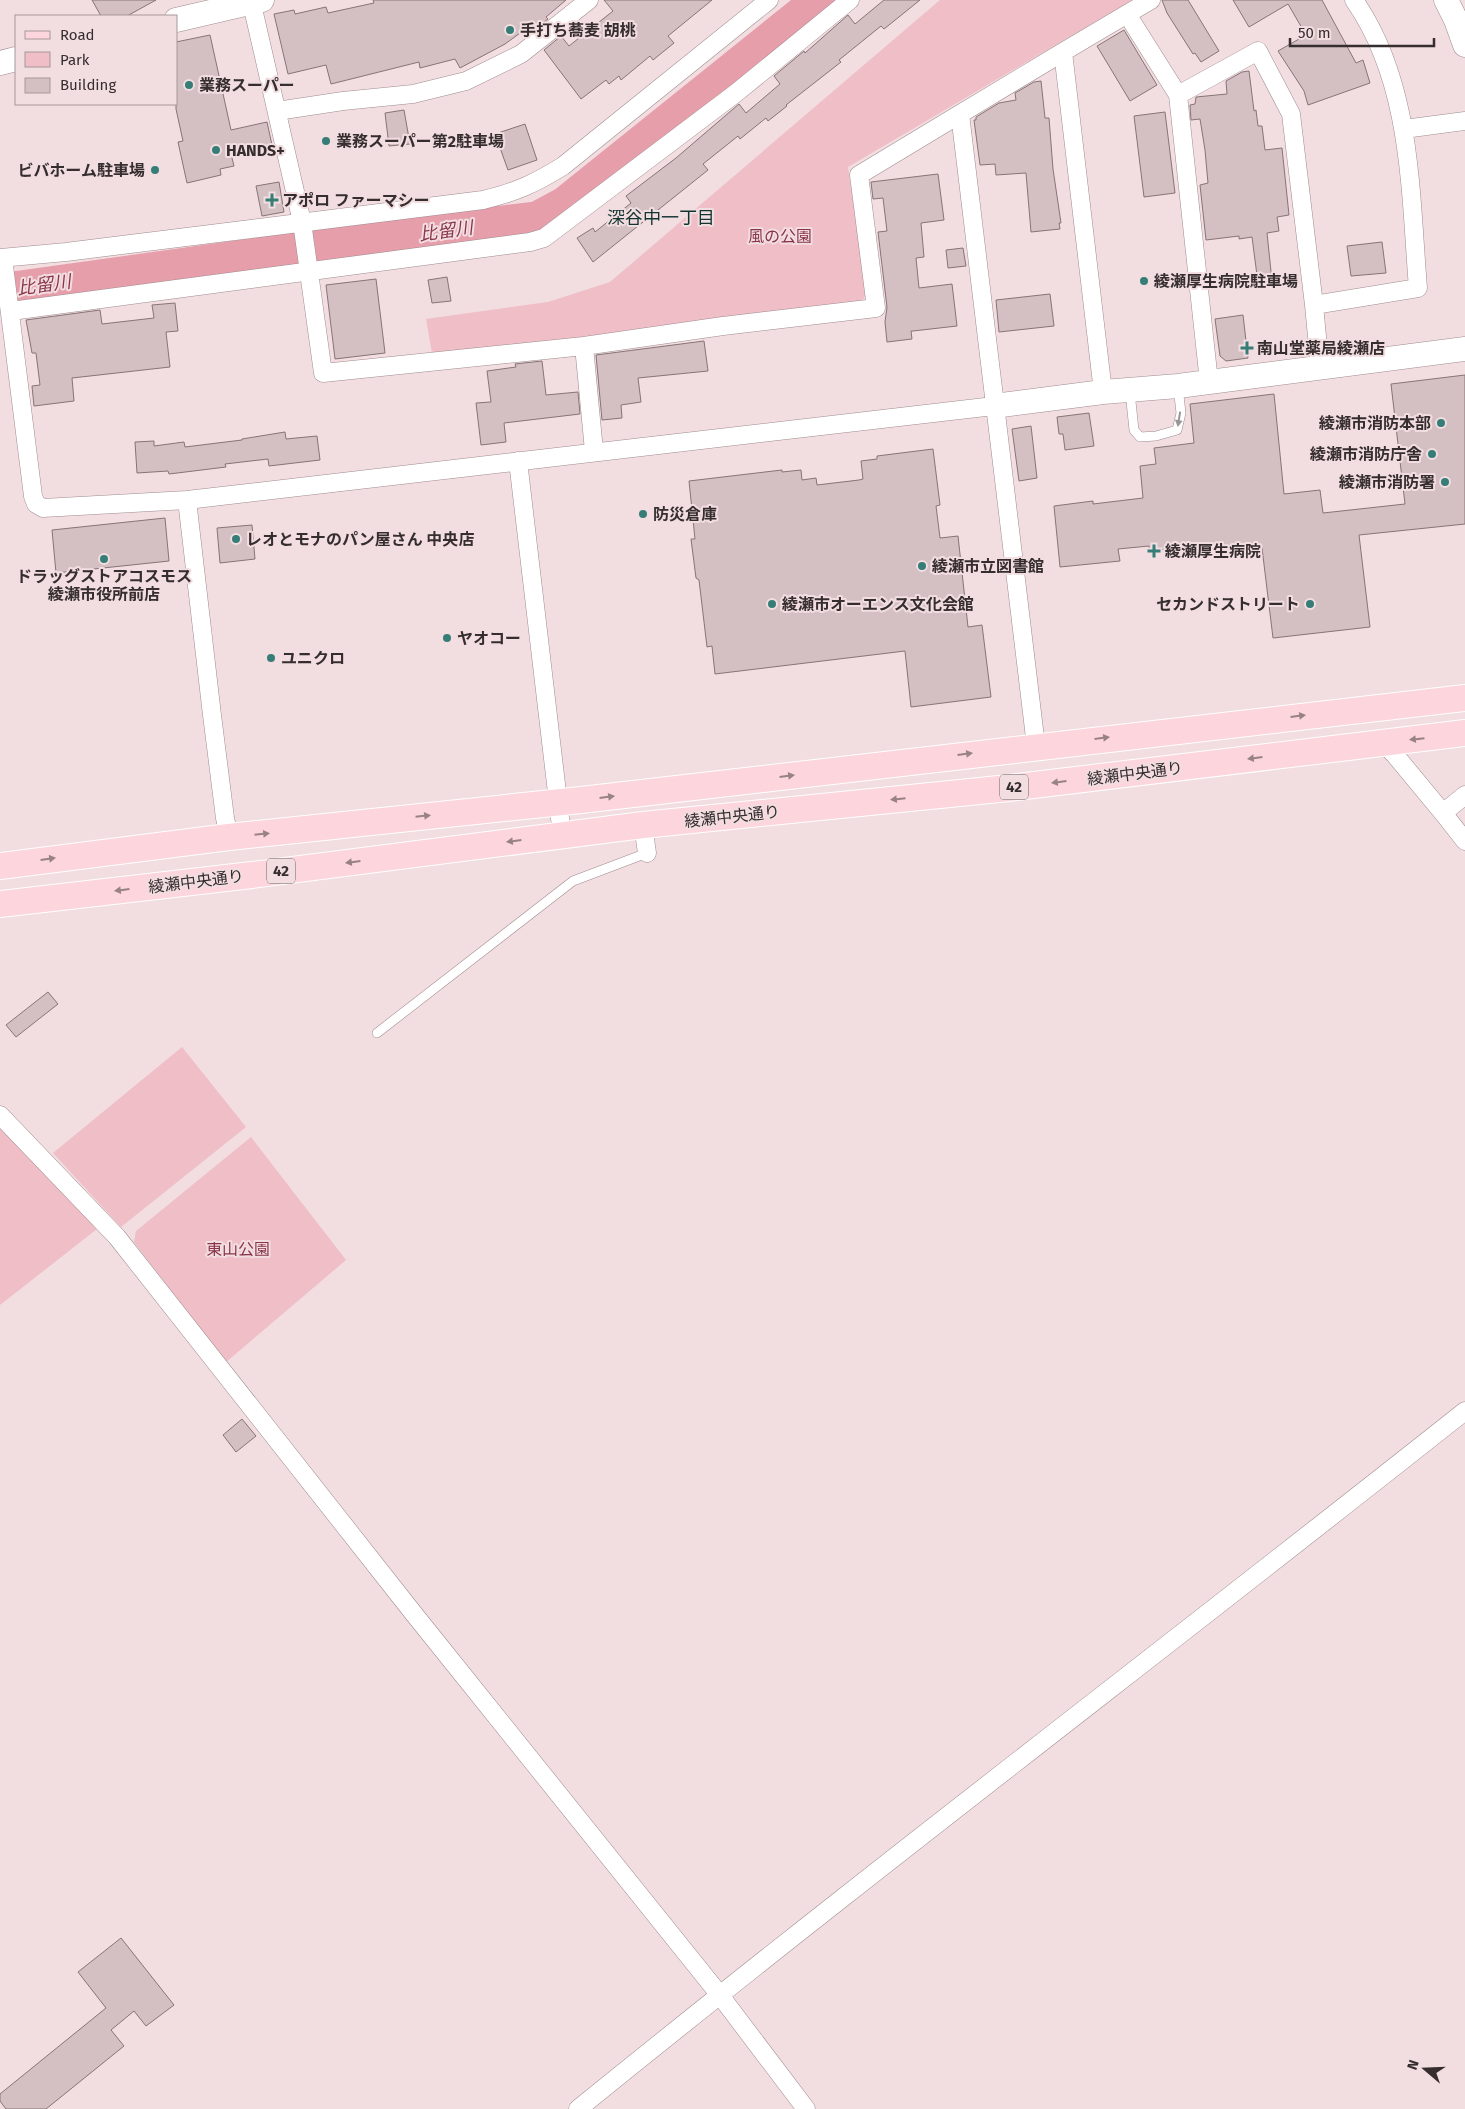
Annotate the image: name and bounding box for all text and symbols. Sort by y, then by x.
legend [15,15,178,105]
scale bar [1290,15,1434,47]
place label: 手打ち蕎麦 胡桃 [520,21,636,40]
marker: 手打ち蕎麦 胡桃 [504,24,516,36]
text: 50 m [1298,24,1331,42]
text: Road [60,26,95,44]
text: Park [60,51,90,69]
text: Building [60,76,116,94]
place label: 業務スーパー [199,76,295,95]
marker: 業務スーパー [183,79,195,91]
place label: 業務スーパー第2駐車場 [336,132,504,151]
marker: 業務スーパー第2駐車場 [320,135,332,147]
place label: HANDS+ [226,141,285,160]
marker: HANDS+ [210,144,222,156]
place label: ビバホーム駐車場 [17,161,145,180]
marker: ビバホーム駐車場 [149,164,161,176]
place label: アポロ ファーマシー [282,191,430,210]
marker: アポロ ファーマシー [266,194,278,206]
district label: 深谷中一丁目 [607,207,715,229]
water label: 比留川 [418,216,476,246]
park label: 風の公園 [748,227,812,246]
water label: 比留川 [16,270,74,300]
place label: 綾瀬厚生病院駐車場 [1154,272,1298,291]
marker: 綾瀬厚生病院駐車場 [1138,275,1150,287]
place label: 南山堂薬局綾瀬店 [1257,339,1385,358]
marker: 南山堂薬局綾瀬店 [1241,342,1253,354]
one-way arrow [1175,412,1183,428]
place label: 綾瀬市消防本部 [1319,414,1431,433]
marker: 綾瀬市消防本部 [1435,417,1447,429]
place label: 綾瀬市消防庁舎 [1310,445,1422,464]
marker: 綾瀬市消防庁舎 [1426,448,1438,460]
place label: 綾瀬市消防署 [1339,473,1435,492]
marker: 綾瀬市消防署 [1439,476,1451,488]
place label: 防災倉庫 [653,505,717,524]
marker: 防災倉庫 [637,508,649,520]
place label: レオとモナのパン屋さん 中央店 [246,530,475,549]
marker: レオとモナのパン屋さん 中央店 [230,533,242,545]
place label: 綾瀬厚生病院 [1165,542,1261,561]
marker: 綾瀬厚生病院 [1147,544,1161,558]
marker: ドラッグストアコスモス 綾瀬市役所前店 [98,553,110,565]
place label: 綾瀬市立図書館 [932,557,1044,576]
marker: 綾瀬市立図書館 [916,560,928,572]
place label: ドラッグストアコスモス 綾瀬市役所前店 [16,567,192,604]
place label: 綾瀬市オーエンス文化会館 [782,595,974,614]
place label: セカンドストリート [1156,595,1300,614]
marker: 綾瀬市オーエンス文化会館 [766,598,778,610]
marker: セカンドストリート [1304,598,1316,610]
place label: ヤオコー [457,629,521,648]
marker: ヤオコー [441,632,453,644]
place label: ユニクロ [281,649,345,668]
marker: ユニクロ [265,652,277,664]
one-way arrow [1291,712,1307,720]
one-way arrow [1095,734,1111,742]
one-way arrow [1408,735,1424,743]
one-way arrow [958,750,974,758]
one-way arrow [1247,754,1263,762]
street label: 綾瀬中央通り [1086,758,1184,789]
one-way arrow [779,772,795,780]
road number: 42 [1000,774,1028,800]
one-way arrow [1051,778,1067,786]
one-way arrow [599,793,615,801]
one-way arrow [889,795,905,803]
street label: 綾瀬中央通り [683,802,781,831]
one-way arrow [416,812,432,820]
one-way arrow [254,830,270,838]
one-way arrow [506,838,522,846]
one-way arrow [41,855,57,863]
road number: 42 [267,858,295,884]
one-way arrow [344,858,360,866]
street label: 綾瀬中央通り [147,866,245,897]
one-way arrow [114,886,130,894]
park label: 東山公園 [206,1240,270,1259]
north arrow [1400,2044,1450,2094]
text: N [1404,2058,1423,2072]

